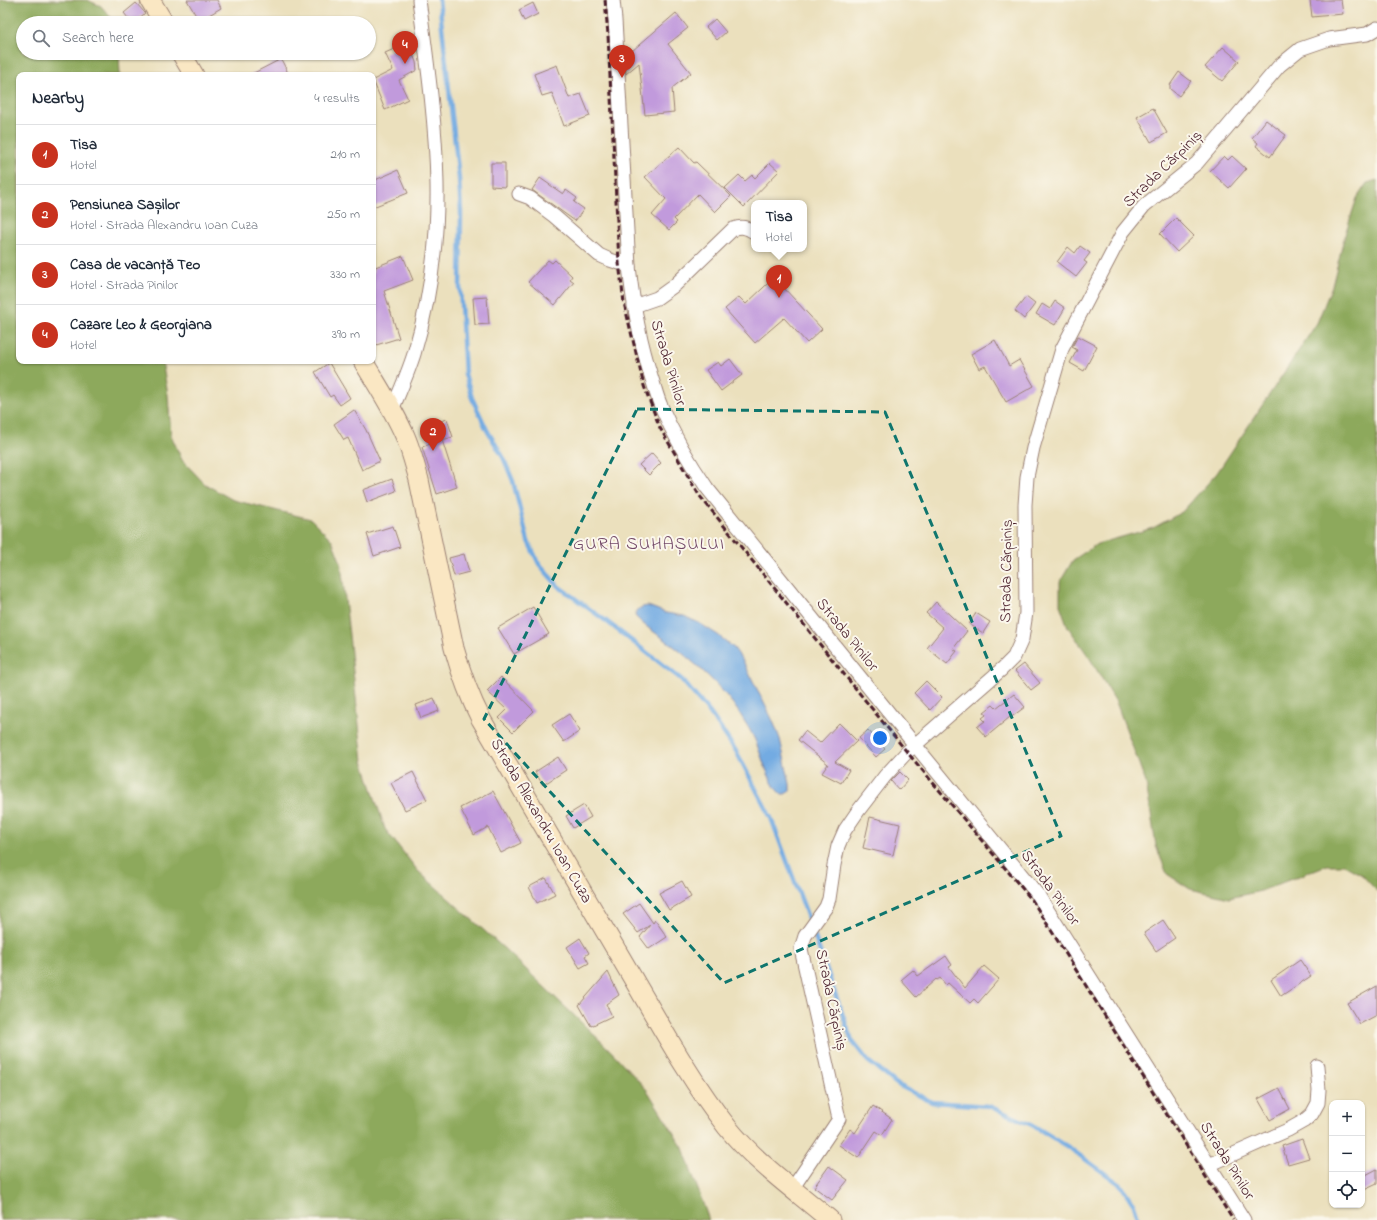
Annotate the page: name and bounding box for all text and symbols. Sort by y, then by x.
search box [16,16,376,60]
icon: search [30,27,52,49]
text: Search here [62,27,134,49]
pin: 4 [392,31,418,64]
pin: 3 [609,45,635,78]
text: Nearby [32,86,84,111]
text: 4 results [314,89,360,108]
street label: Strada Cărpiniș [1118,125,1208,213]
text: Tisa [70,134,97,156]
text: 1 [43,145,47,164]
text: 210 m [330,145,360,164]
text: Hotel [70,156,97,175]
text: Pensiunea Sașilor [70,194,180,216]
popup [751,200,807,252]
text: 2 [42,205,48,224]
text: 250 m [327,205,360,224]
text: Tisa [765,206,793,228]
text: Hotel · Strada Alexandru Ioan Cuza [70,216,258,235]
text: Hotel [765,228,792,247]
text: Casa de vacanță Teo [70,254,200,276]
text: 3 [42,265,48,284]
text: 330 m [330,265,360,284]
pin: 1 [766,265,792,298]
text: Hotel · Strada Pinilor [70,276,178,295]
text: Cazare Leo & Georgiana [70,314,212,336]
street label: Strada Pinilor [644,317,692,409]
text: 4 [42,325,48,344]
text: 390 m [332,325,360,344]
text: Hotel [70,336,97,355]
pin: 2 [420,418,446,451]
street label: Strada Cărpiniș [994,519,1020,623]
district label: GURA SUHAȘULUI [573,532,725,558]
street label: Strada Pinilor [810,593,884,677]
your location [870,728,890,748]
street label: Strada Alexandru Ioan Cuza [484,734,598,908]
street label: Strada Pinilor [1014,845,1086,931]
street label: Strada Cărpiniș [809,947,853,1053]
map controls [1329,1100,1365,1208]
button: + [1329,1100,1365,1136]
street label: Strada Pinilor [1193,1117,1261,1205]
button: − [1329,1136,1365,1172]
button: locate [1329,1172,1365,1208]

